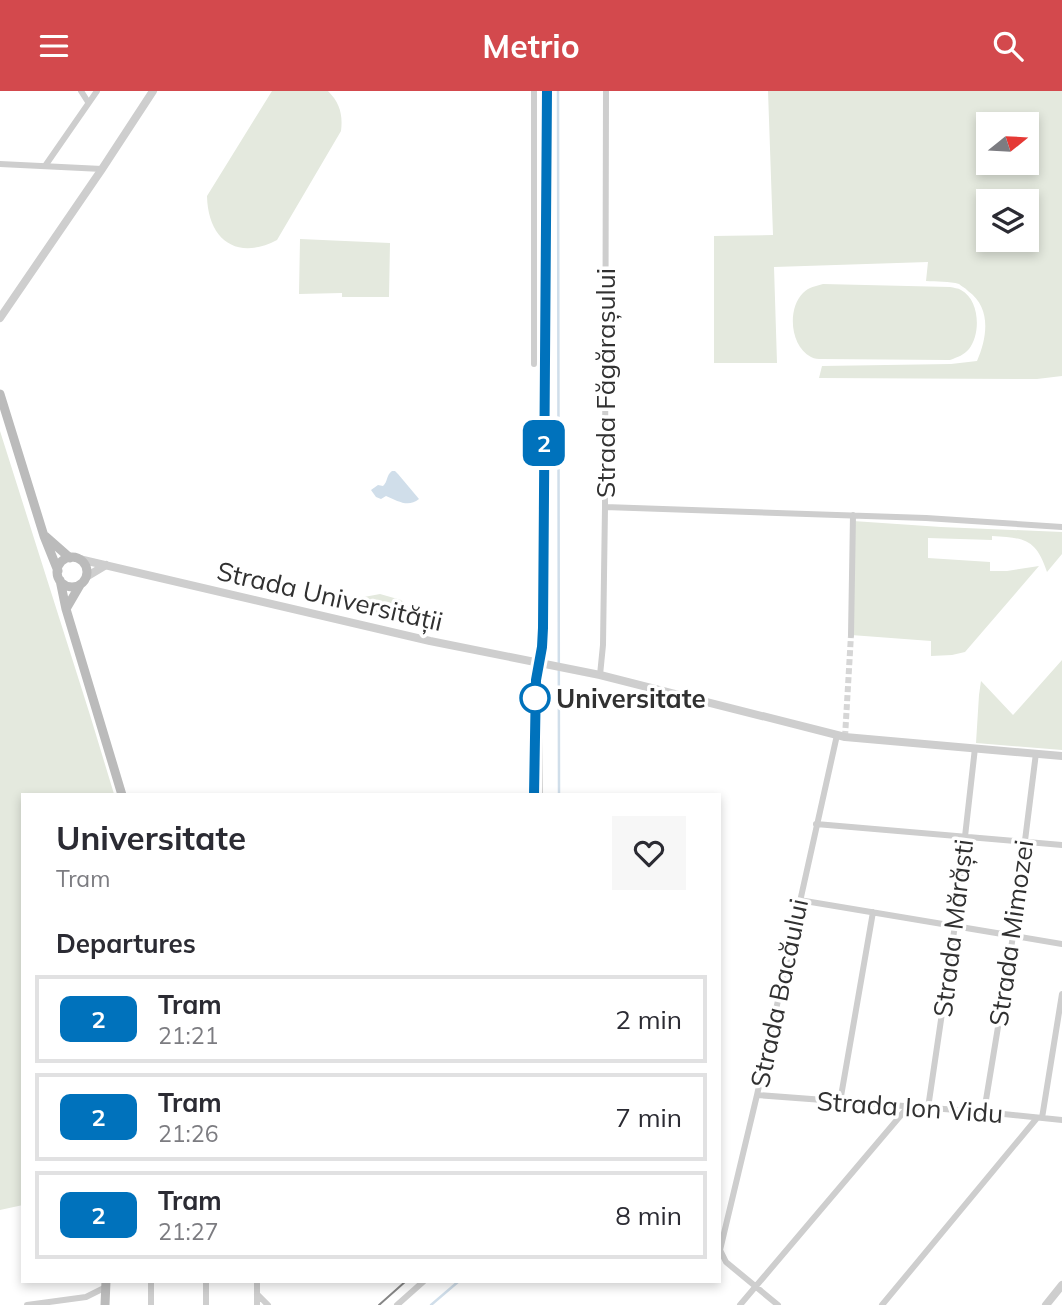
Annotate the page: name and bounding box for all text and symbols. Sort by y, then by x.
text: Metrio [482,26,580,66]
icon: menu [35,27,73,65]
icon: search [989,27,1027,65]
north arrow [976,112,1040,175]
map controls [976,112,1039,252]
button: layers [976,189,1039,252]
street label: Strada Făgărașului [589,268,622,498]
line badge: 2 [521,420,567,466]
text: 2 [537,428,551,458]
street label: Strada Universității [214,554,446,638]
place label: Universitate [556,682,706,715]
marker: Universitate [520,683,550,713]
button: heart [612,816,686,890]
text: Universitate [56,817,246,858]
street label: Strada Mărăști [926,837,980,1019]
street label: Strada Mimozei [982,838,1040,1028]
text: Tram [56,864,110,893]
street label: Strada Bacăului [743,896,815,1090]
text: Departures [56,927,196,960]
text: Tram [158,988,222,1021]
text: 2 min [615,1003,682,1036]
text: 2 [91,1004,106,1034]
text: 21:21 [158,1021,218,1050]
street label: Strada Ion Vidu [816,1084,1004,1130]
text: Tram [158,1086,222,1119]
text: 7 min [615,1101,682,1134]
text: 2 [91,1102,106,1132]
text: 21:26 [158,1119,218,1148]
text: Tram [158,1184,222,1217]
text: 8 min [615,1199,682,1232]
text: 2 [91,1200,106,1230]
text: 21:27 [158,1217,218,1246]

